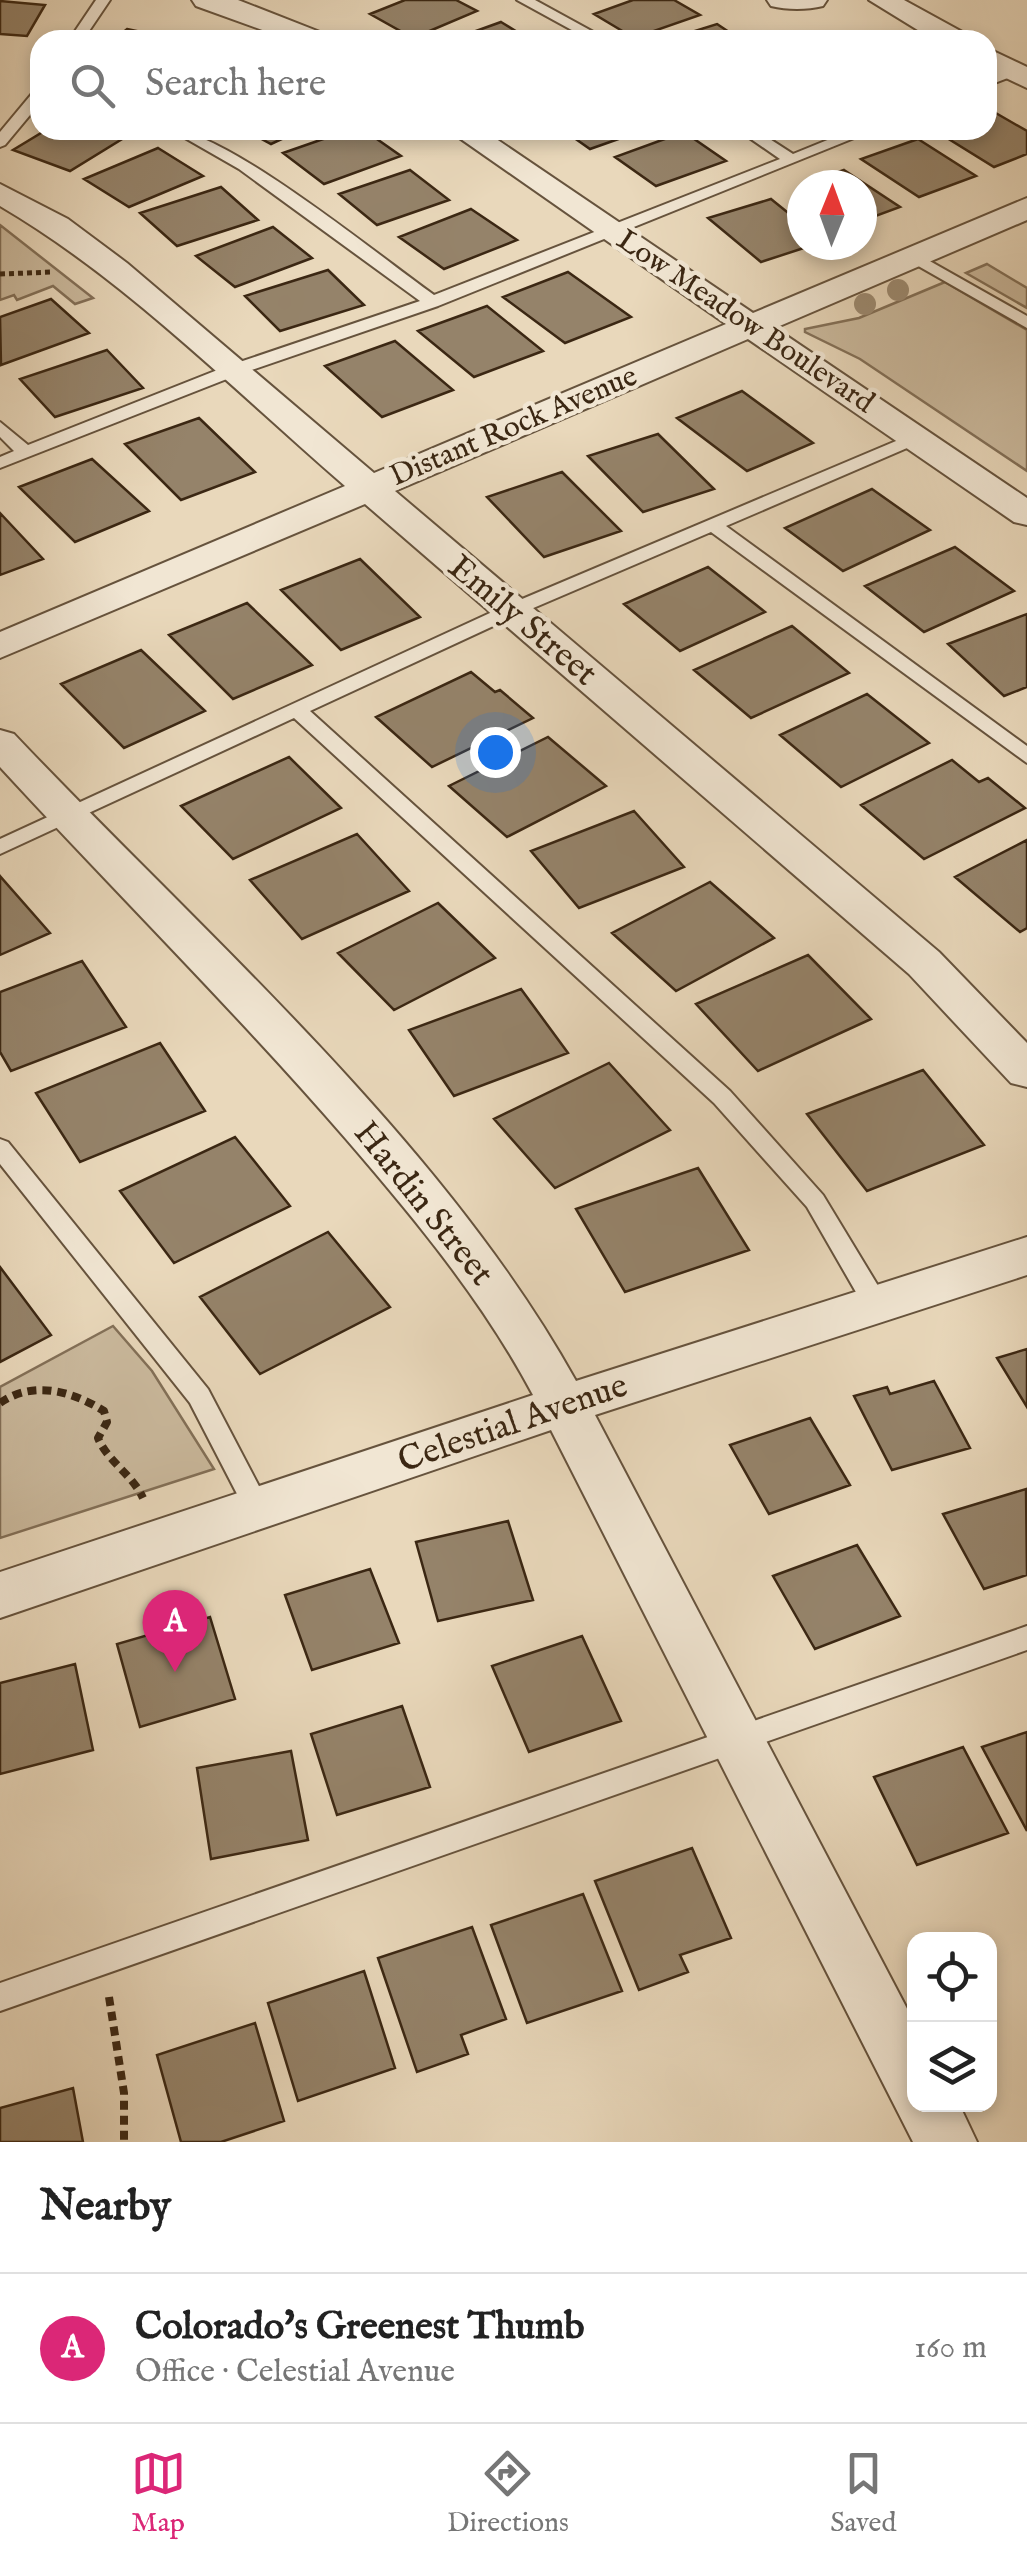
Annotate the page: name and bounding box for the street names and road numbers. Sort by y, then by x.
street label: Low Meadow Boulevard [609,222,882,423]
street label: Distant Rock Avenue [385,358,643,496]
street label: Emily Street [438,545,606,697]
street label: Hardin Street [343,1112,503,1296]
street label: Celestial Avenue [392,1364,634,1484]

